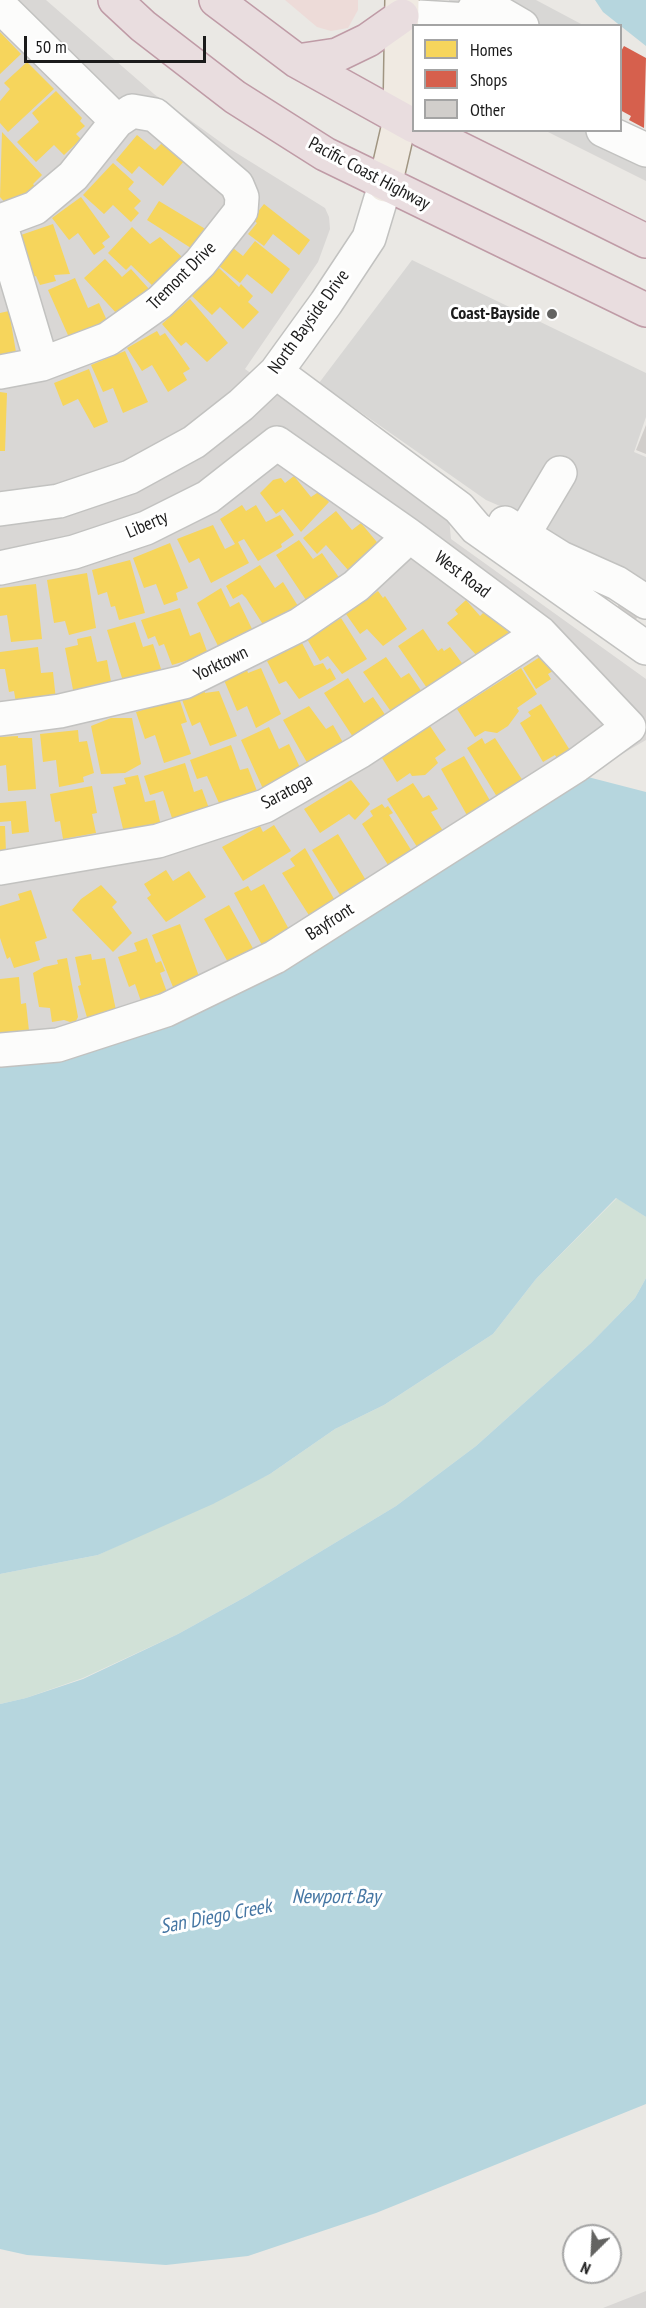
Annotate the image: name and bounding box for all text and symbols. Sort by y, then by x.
scale bar [27,24,208,62]
legend [412,24,622,132]
text: 50 m [35,35,67,58]
text: Homes [470,38,513,61]
text: Shops [470,68,507,91]
text: Other [470,98,505,121]
street label: Pacific Coast Highway [304,133,434,215]
street label: Tremont Drive [143,237,221,315]
street label: North Bayside Drive [264,266,354,378]
place label: Coast-Bayside [451,303,540,325]
marker: Coast-Bayside [545,307,559,321]
street label: Liberty [123,507,171,543]
street label: West Road [430,547,494,603]
street label: Yorktown [190,642,252,686]
street label: Saratoga [258,770,316,814]
street label: Bayfront [302,899,358,945]
water label: Newport Bay [292,1885,380,1909]
water label: San Diego Creek [158,1894,274,1940]
north arrow [562,2224,622,2284]
text: N [577,2258,594,2280]

